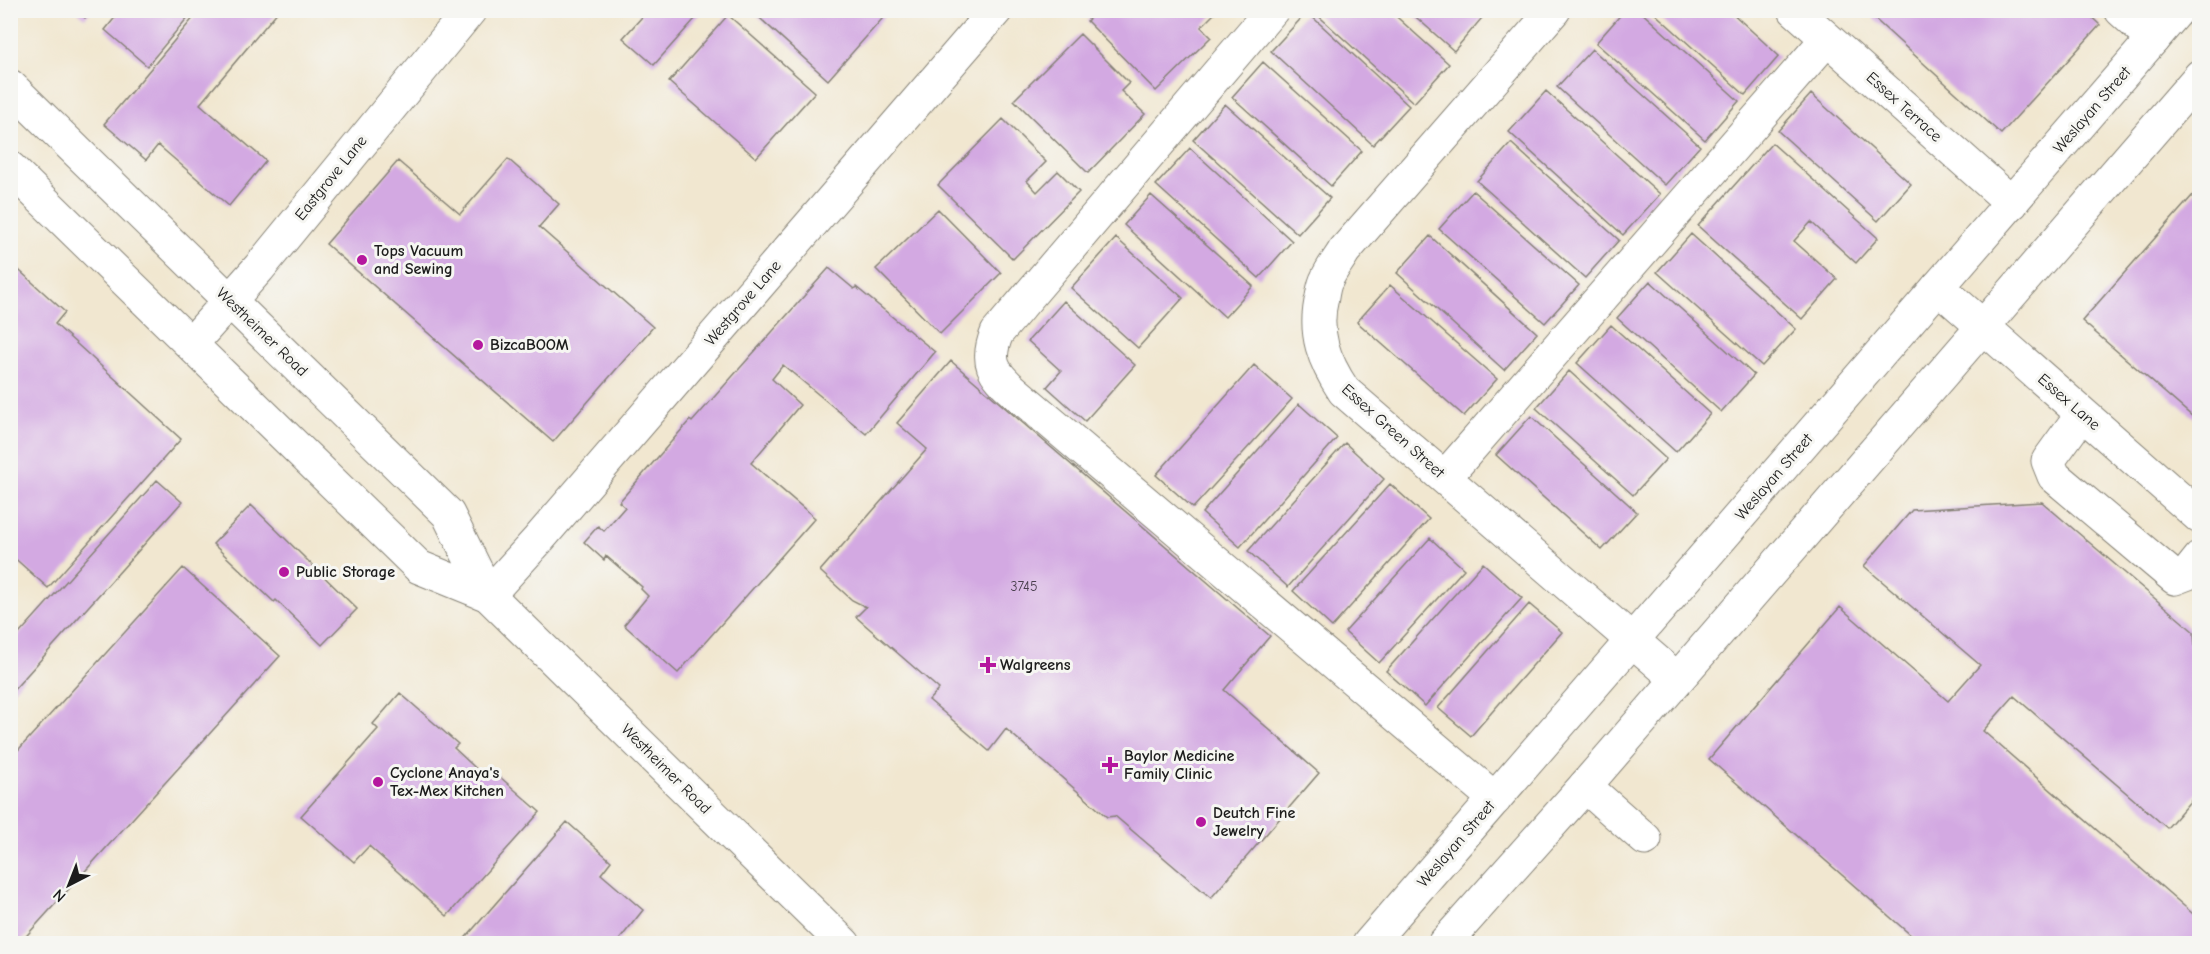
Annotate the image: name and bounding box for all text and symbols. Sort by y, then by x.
street label: Weslayan Street [2050,63,2135,157]
street label: Essex Terrace [1863,68,1945,146]
street label: Eastgrove Lane [291,132,371,224]
place label: Tops Vacuum and Sewing [374,242,463,278]
marker: Tops Vacuum and Sewing [355,253,369,267]
street label: Westgrove Lane [701,257,785,349]
street label: Westheimer Road [213,284,311,380]
place label: BizcaBOOM [490,336,569,354]
marker: BizcaBOOM [471,338,485,352]
street label: Essex Lane [2034,370,2104,434]
street label: Essex Green Street [1338,380,1448,482]
street label: Weslayan Street [1732,430,1817,524]
place label: Public Storage [296,563,395,581]
marker: Public Storage [277,565,291,579]
house number: 3745 [1011,578,1037,595]
place label: Walgreens [1000,656,1071,674]
marker: Walgreens [981,658,995,672]
street label: Westheimer Road [617,720,715,818]
place label: Baylor Medicine Family Clinic [1124,747,1235,783]
marker: Baylor Medicine Family Clinic [1101,756,1119,774]
place label: Cyclone Anaya's Tex-Mex Kitchen [390,764,504,800]
marker: Cyclone Anaya's Tex-Mex Kitchen [371,775,385,789]
street label: Weslayan Street [1414,797,1499,891]
place label: Deutch Fine Jewelry [1213,804,1296,840]
marker: Deutch Fine Jewelry [1194,815,1208,829]
north arrow [39,855,99,915]
text: N [50,885,70,906]

